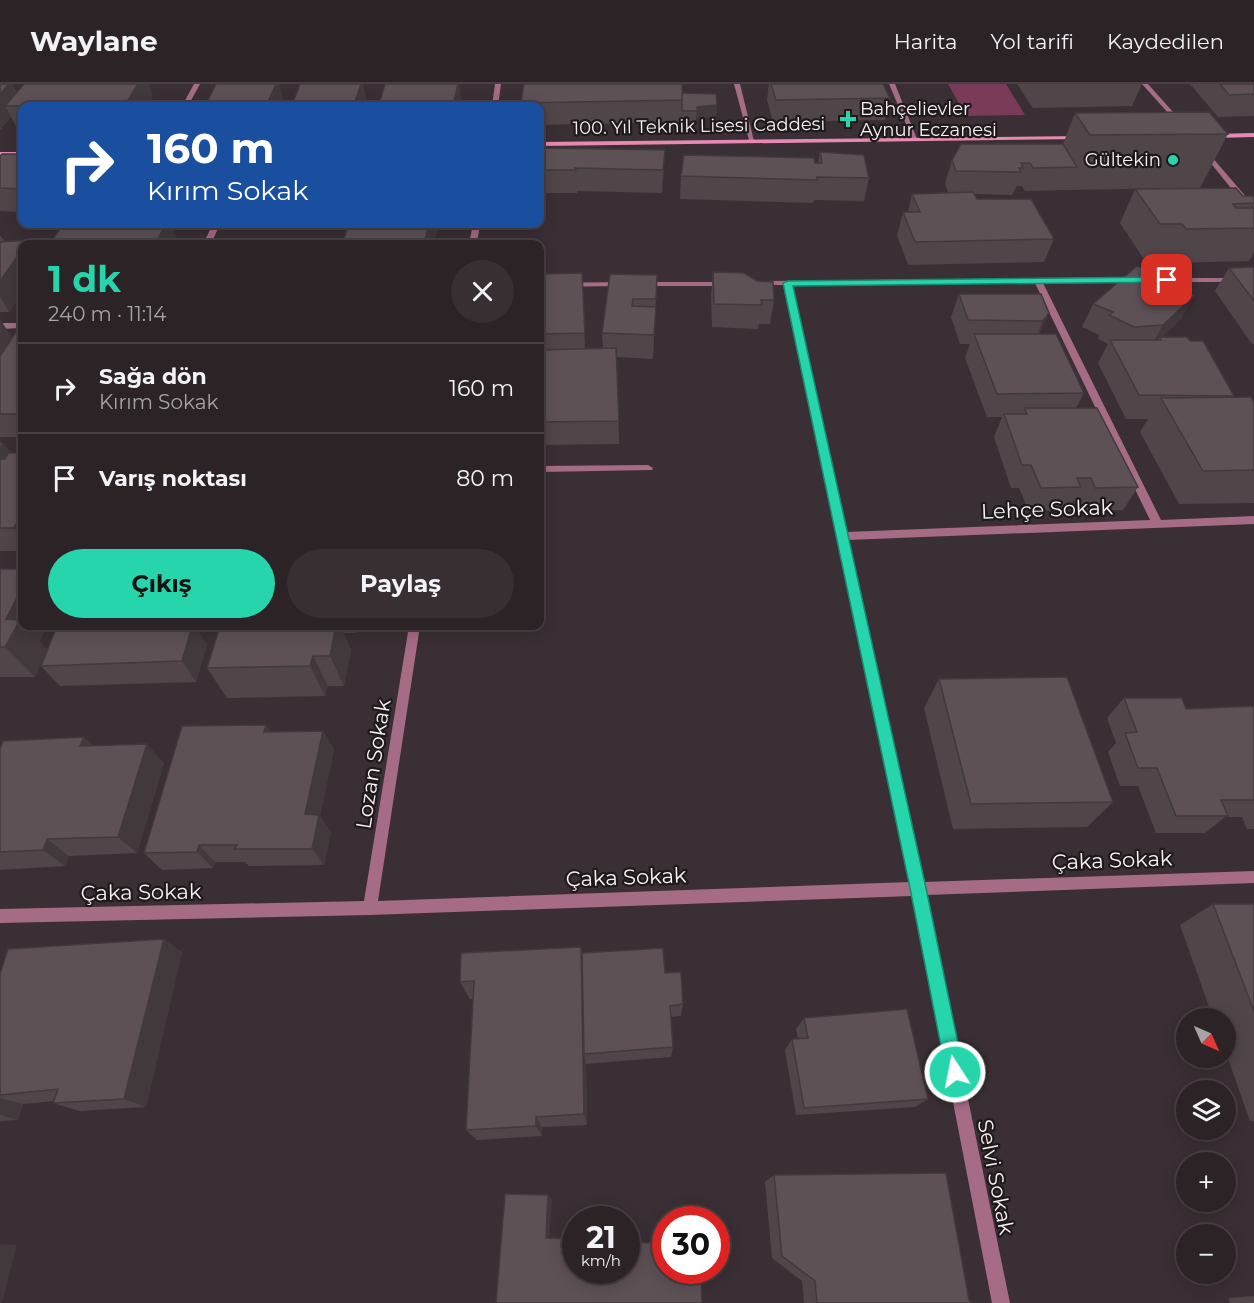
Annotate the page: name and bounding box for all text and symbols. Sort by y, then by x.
text: Waylane [30,24,158,58]
text: Harita [894,29,957,54]
text: Yol tarifi [990,29,1074,54]
text: Kaydedilen [1107,29,1224,54]
place label: Bahçelievler Aynur Eczanesi [860,98,997,141]
marker: Bahçelievler Aynur Eczanesi [841,112,855,126]
street label: 100. Yıl Teknik Lisesi Caddesi [572,113,826,139]
text: 160 m [147,122,275,174]
icon: right [48,126,126,204]
place label: Gültekin [1085,149,1161,171]
marker: Gültekin [1166,153,1180,167]
text: Kırım Sokak [147,174,308,207]
pin [1141,254,1192,305]
text: 1 dk [48,257,121,301]
button: close [451,260,514,323]
icon: arrive [1150,263,1183,296]
text: 240 m · 11:14 [48,302,166,326]
text: Sağa dön [99,363,207,390]
icon: right [48,372,81,405]
text: 160 m [449,375,514,402]
text: Kırım Sokak [99,390,218,414]
icon: arrive [48,462,81,495]
text: Varış noktası [99,465,247,492]
text: 80 m [456,465,514,492]
street label: Lehçe Sokak [980,494,1114,524]
button: Çıkış [48,549,275,618]
button: Paylaş [287,549,514,618]
street label: Lozan Sokak [350,697,396,831]
street label: Çaka Sokak [1051,845,1173,875]
street label: Çaka Sokak [565,862,687,892]
street label: Çaka Sokak [80,878,202,906]
north arrow [1176,1008,1236,1068]
map controls [1176,1008,1236,1284]
position arrow [923,1040,987,1104]
button: layers [1176,1080,1236,1140]
street label: Selvi Sokak [973,1117,1020,1237]
button: + [1176,1152,1236,1212]
speed limit sign: 30 [652,1206,730,1284]
text: 21 [586,1219,616,1256]
button: − [1176,1224,1236,1284]
text: km/h [581,1251,621,1270]

